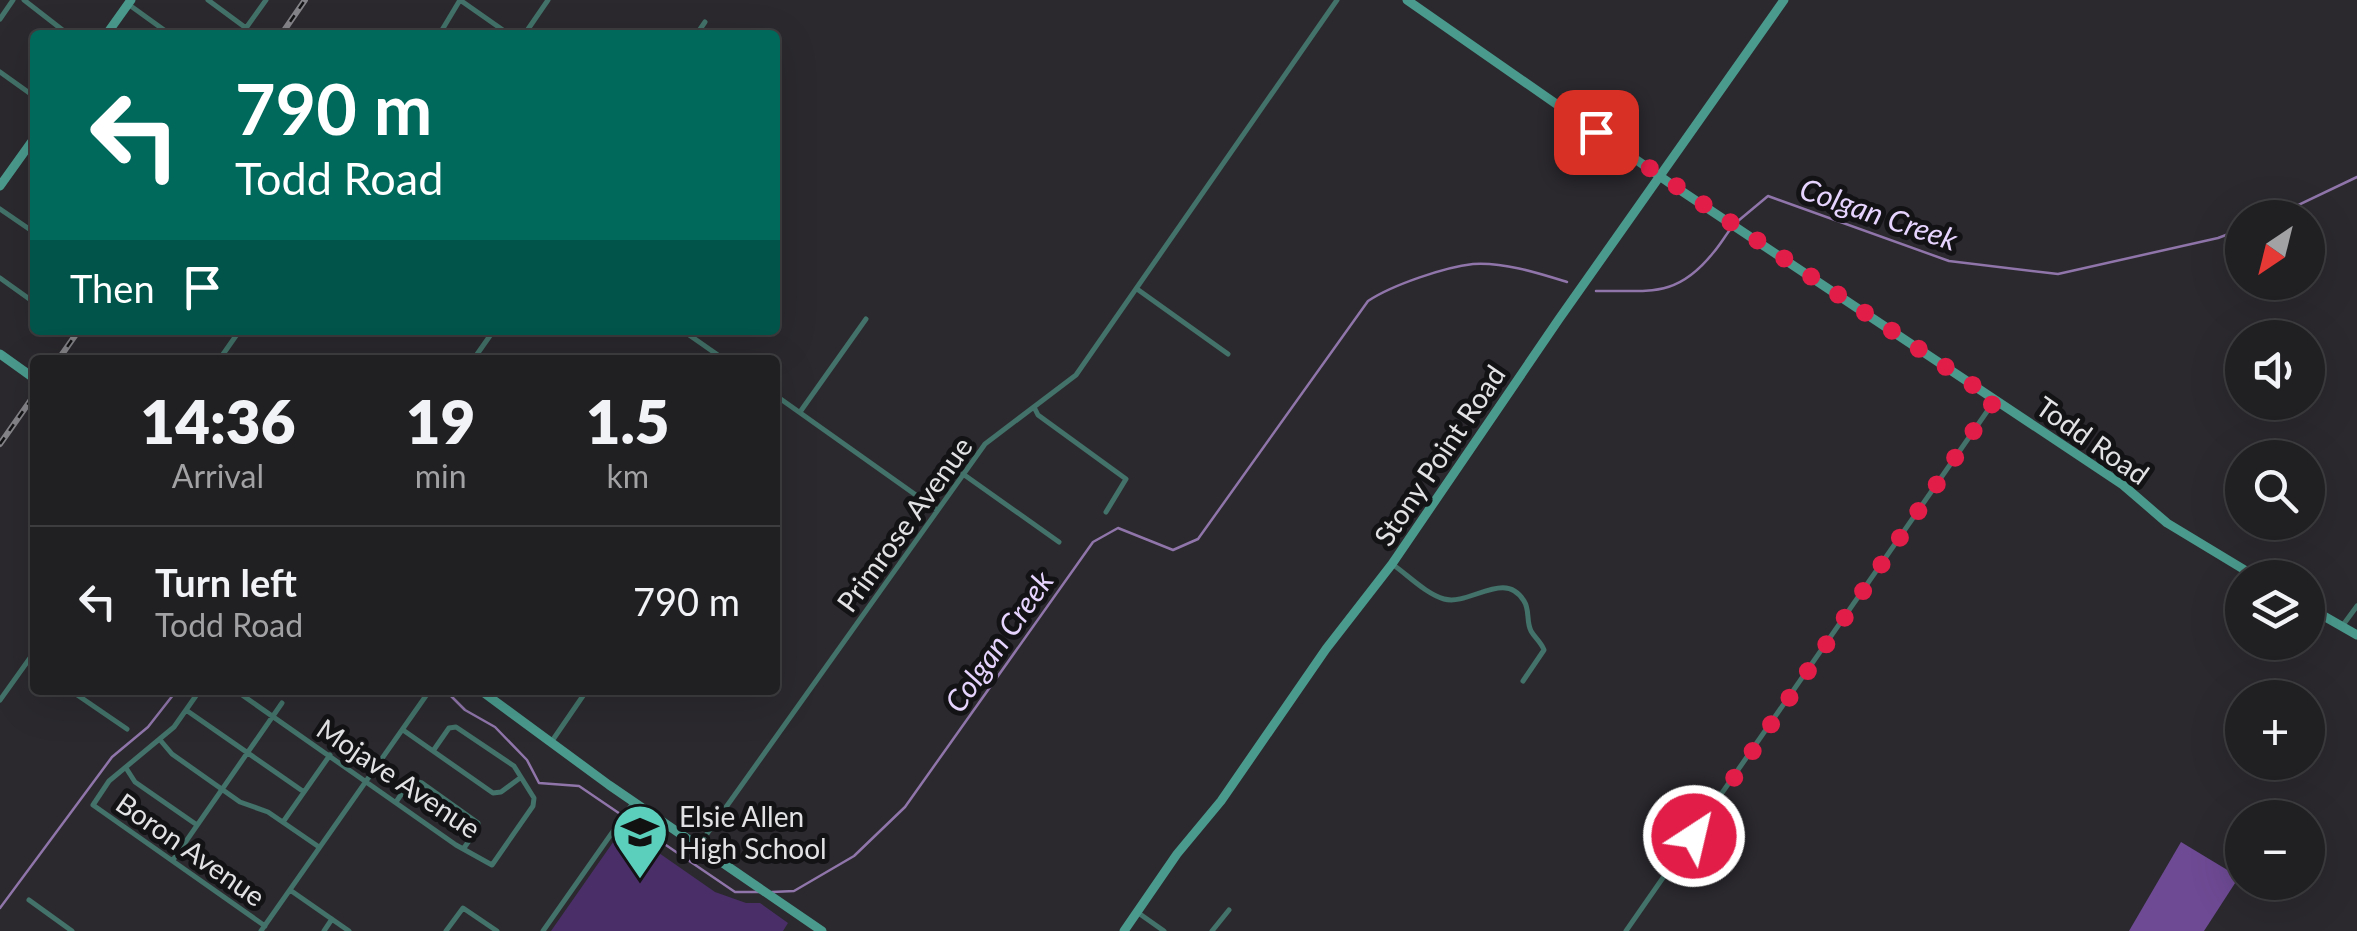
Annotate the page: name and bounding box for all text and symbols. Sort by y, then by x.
text: 790 m [235,66,432,150]
icon: left [70,70,200,200]
pin [1554,90,1639,175]
icon: arrive [1569,105,1624,160]
text: Todd Road [235,151,443,205]
water label: Colgan Creek [1796,169,1963,257]
north arrow [2225,200,2325,300]
map controls [2225,200,2325,900]
icon: arrive [175,260,230,315]
text: Then [70,265,155,311]
button: sound [2225,320,2325,420]
street label: Stony Point Road [1366,358,1512,552]
text: 14:36 [140,385,295,457]
text: 19 [406,385,475,457]
text: 1.5 [586,385,670,457]
street label: Todd Road [2030,389,2156,491]
street label: Primrose Avenue [829,430,979,618]
button: search [2225,440,2325,540]
text: Arrival [172,456,264,495]
text: min [415,456,467,495]
text: km [606,456,649,495]
text: Turn left [155,559,297,605]
button: layers [2225,560,2325,660]
water label: Colgan Creek [936,563,1060,719]
icon: left [70,574,125,629]
text: 790 m [633,578,740,624]
text: Todd Road [155,605,303,644]
button: + [2225,680,2325,780]
street label: Mojave Avenue [311,711,487,845]
position arrow [1642,784,1746,888]
street label: Boron Avenue [110,785,272,913]
place label: Elsie Allen High School [679,799,827,865]
button: − [2225,800,2325,900]
school or university icon: Elsie Allen High School [610,802,670,881]

